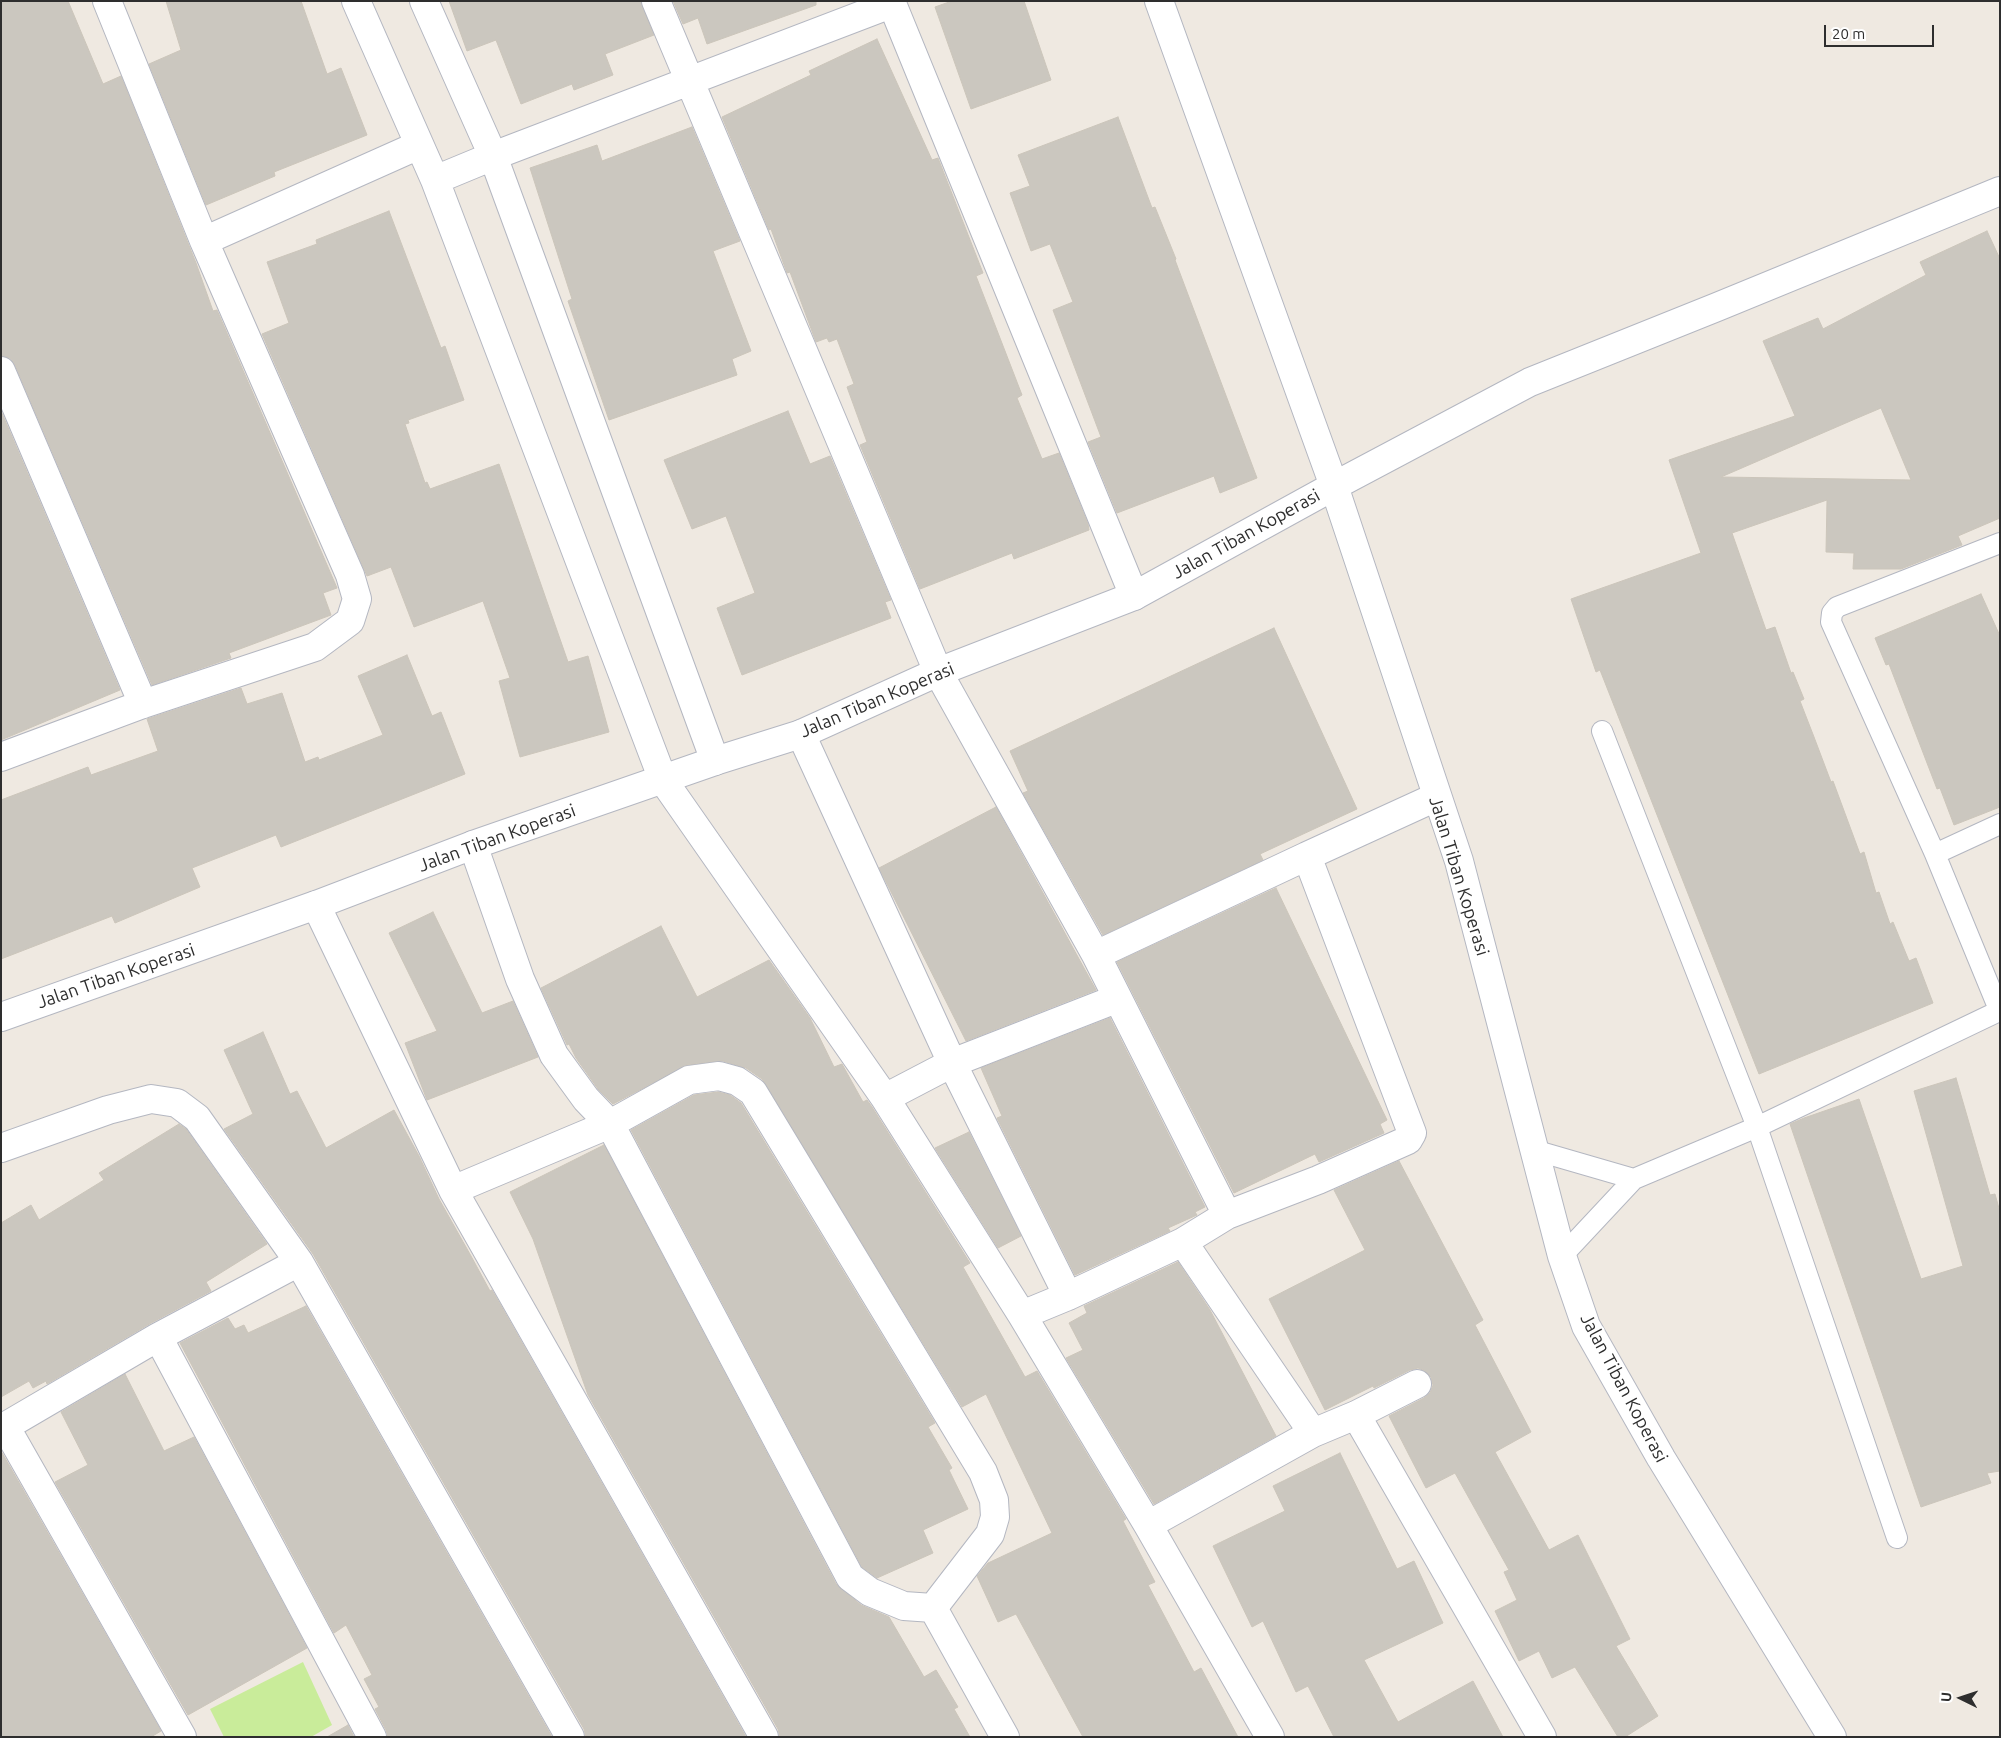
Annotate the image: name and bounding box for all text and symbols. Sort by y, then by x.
scale bar [1826,15,1936,47]
text: 20 m [1832,25,1865,42]
street label: Jalan Tiban Koperasi [1168,484,1324,584]
street label: Jalan Tiban Koperasi [797,658,957,742]
street label: Jalan Tiban Koperasi [1424,794,1494,958]
street label: Jalan Tiban Koperasi [416,800,578,876]
street label: Jalan Tiban Koperasi [34,939,198,1013]
street label: Jalan Tiban Koperasi [1576,1310,1672,1466]
north arrow [1936,1673,1986,1723]
text: U [1938,1692,1954,1702]

